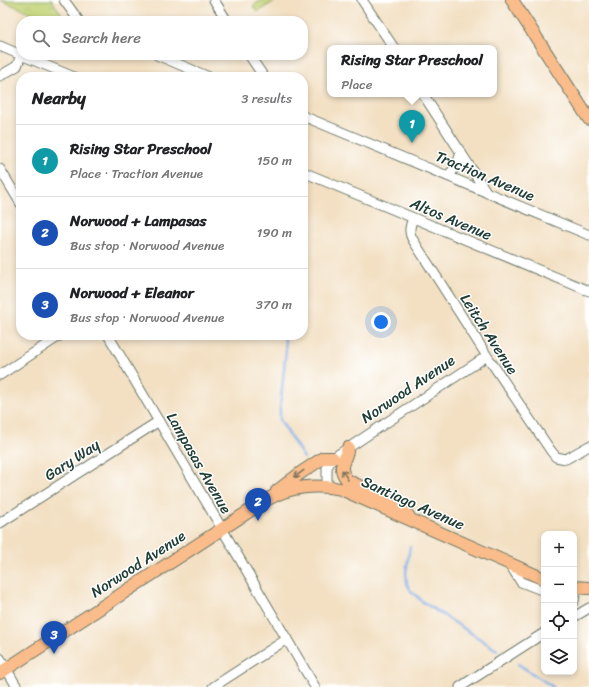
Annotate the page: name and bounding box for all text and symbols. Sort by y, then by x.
search box [16,16,308,60]
text: Search here [62,25,141,51]
icon: search [30,27,52,49]
popup [327,45,497,97]
text: Rising Star Preschool [341,47,483,73]
text: Place [341,73,372,96]
text: Nearby [32,83,86,113]
text: 3 results [241,87,292,110]
pin: 1 [399,110,425,143]
text: Rising Star Preschool [70,136,212,162]
street label: Traction Avenue [431,143,539,209]
text: 1 [42,149,48,172]
text: 150 m [257,149,292,172]
text: Place · Traction Avenue [70,162,203,185]
street label: Altos Avenue [405,190,496,248]
text: Norwood + Lampasas [70,208,206,234]
text: 2 [41,221,49,244]
text: 190 m [257,221,292,244]
text: Bus stop · Norwood Avenue [70,234,224,257]
text: Norwood + Eleanor [70,280,194,306]
street label: Leitch Avenue [453,288,525,380]
text: 3 [41,293,49,316]
text: 370 m [256,293,292,316]
text: Bus stop · Norwood Avenue [70,306,224,329]
your location [371,312,391,332]
street label: Norwood Avenue [355,348,461,430]
street label: Lampasas Avenue [159,407,239,519]
street label: Gary Way [39,432,105,488]
one-way arrow [340,469,348,481]
street label: Santiago Avenue [357,469,469,538]
one-way arrow [294,470,305,478]
pin: 2 [245,488,271,521]
street label: Norwood Avenue [85,523,191,605]
map controls [541,531,577,675]
button: + [541,531,577,567]
button: − [541,567,577,603]
button: locate [541,603,577,639]
pin: 3 [41,621,67,654]
button: layers [541,639,577,675]

